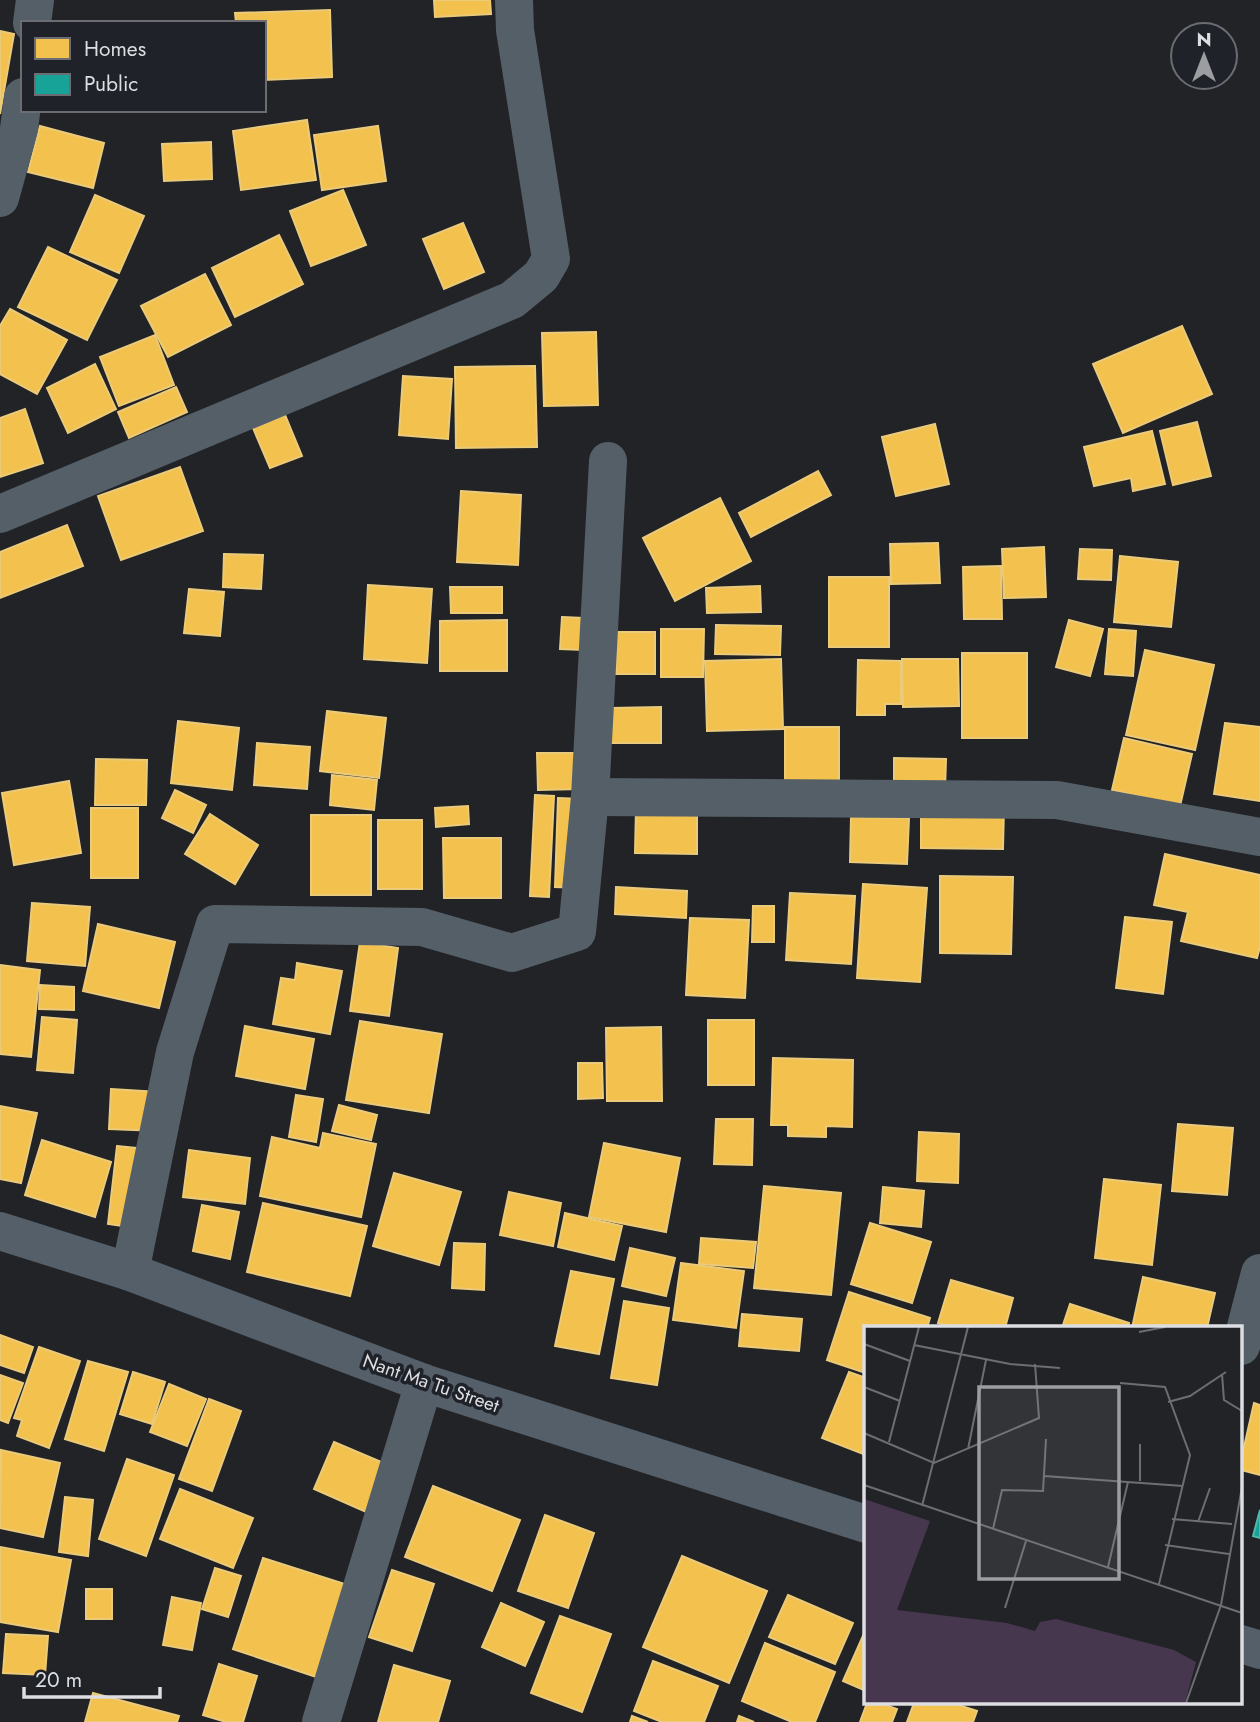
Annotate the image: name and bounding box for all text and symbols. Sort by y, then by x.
legend [21,21,266,112]
north arrow [1169,21,1239,91]
text: N [1196,26,1212,53]
text: Homes [84,34,146,64]
text: Public [84,69,138,99]
inset map [864,1326,1242,1704]
street label: Nant Ma Tu Street [359,1347,503,1419]
scale bar [24,1656,161,1700]
text: 20 m [35,1665,82,1695]

